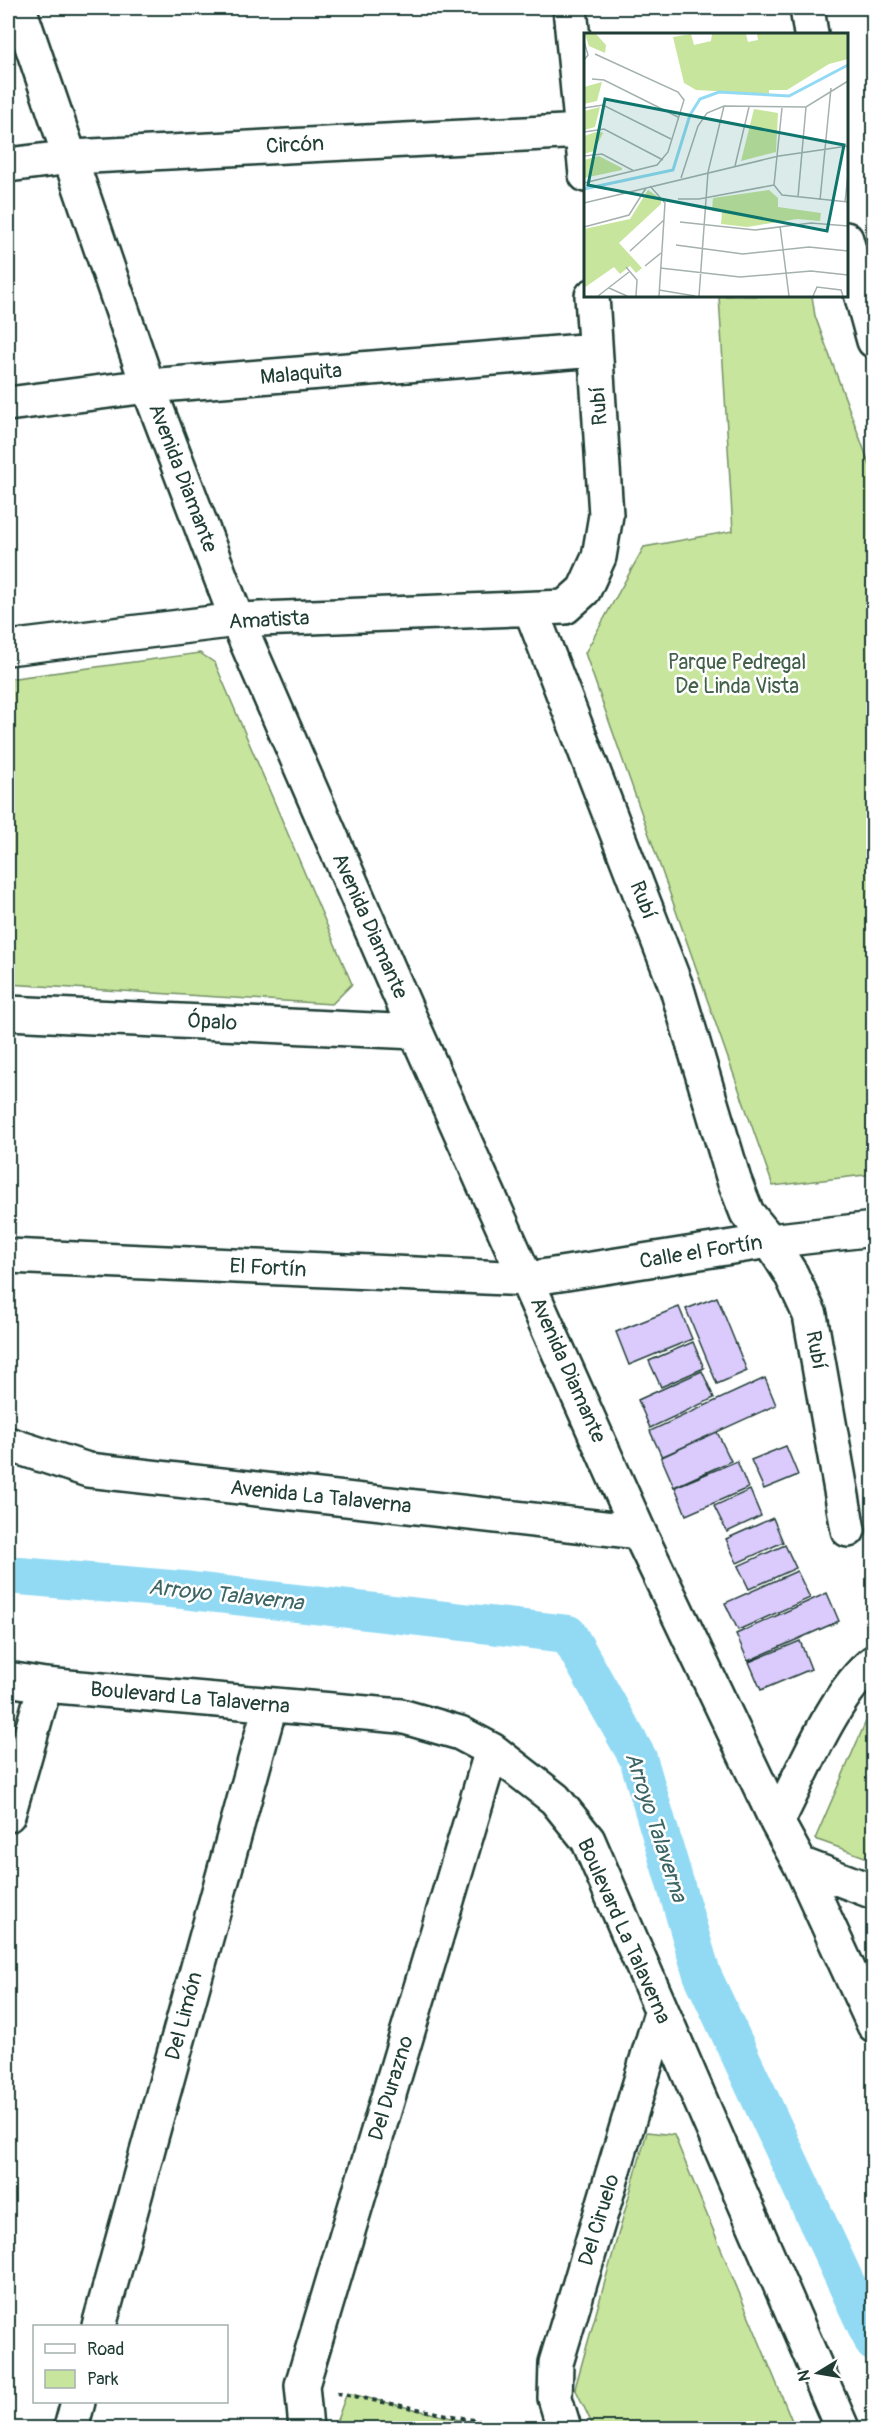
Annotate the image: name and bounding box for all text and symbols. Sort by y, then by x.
inset map [584,33,848,297]
street label: Circón [265,130,325,160]
street label: Malaquita [259,357,343,391]
street label: Rubí [584,386,614,426]
street label: Avenida Diamante [142,400,224,557]
street label: Amatista [228,604,310,636]
park label: Parque Pedregal De Linda Vista [668,649,806,700]
street label: Avenida Diamante [326,849,415,1004]
street label: Rubí [623,877,663,923]
street label: Ópalo [186,1006,238,1037]
street label: Calle el Fortín [638,1229,764,1275]
street label: El Fortín [229,1253,307,1283]
street label: Avenida Diamante [524,1293,613,1448]
street label: Rubí [799,1328,833,1372]
street label: Avenida La Talaverna [229,1474,413,1520]
water label: Arroyo Talaverna [147,1573,306,1617]
street label: Boulevard La Talaverna [89,1676,291,1720]
water label: Arroyo Talaverna [619,1749,694,1907]
street label: Boulevard La Talaverna [571,1834,677,2028]
street label: Del Limón [159,1969,209,2063]
street label: Del Durazno [362,2032,420,2144]
street label: Del Ciruelo [572,2171,626,2269]
legend [33,2325,228,2403]
text: Road [87,2338,124,2361]
north arrow [788,2343,848,2403]
text: Park [87,2368,119,2391]
text: N [793,2368,815,2383]

